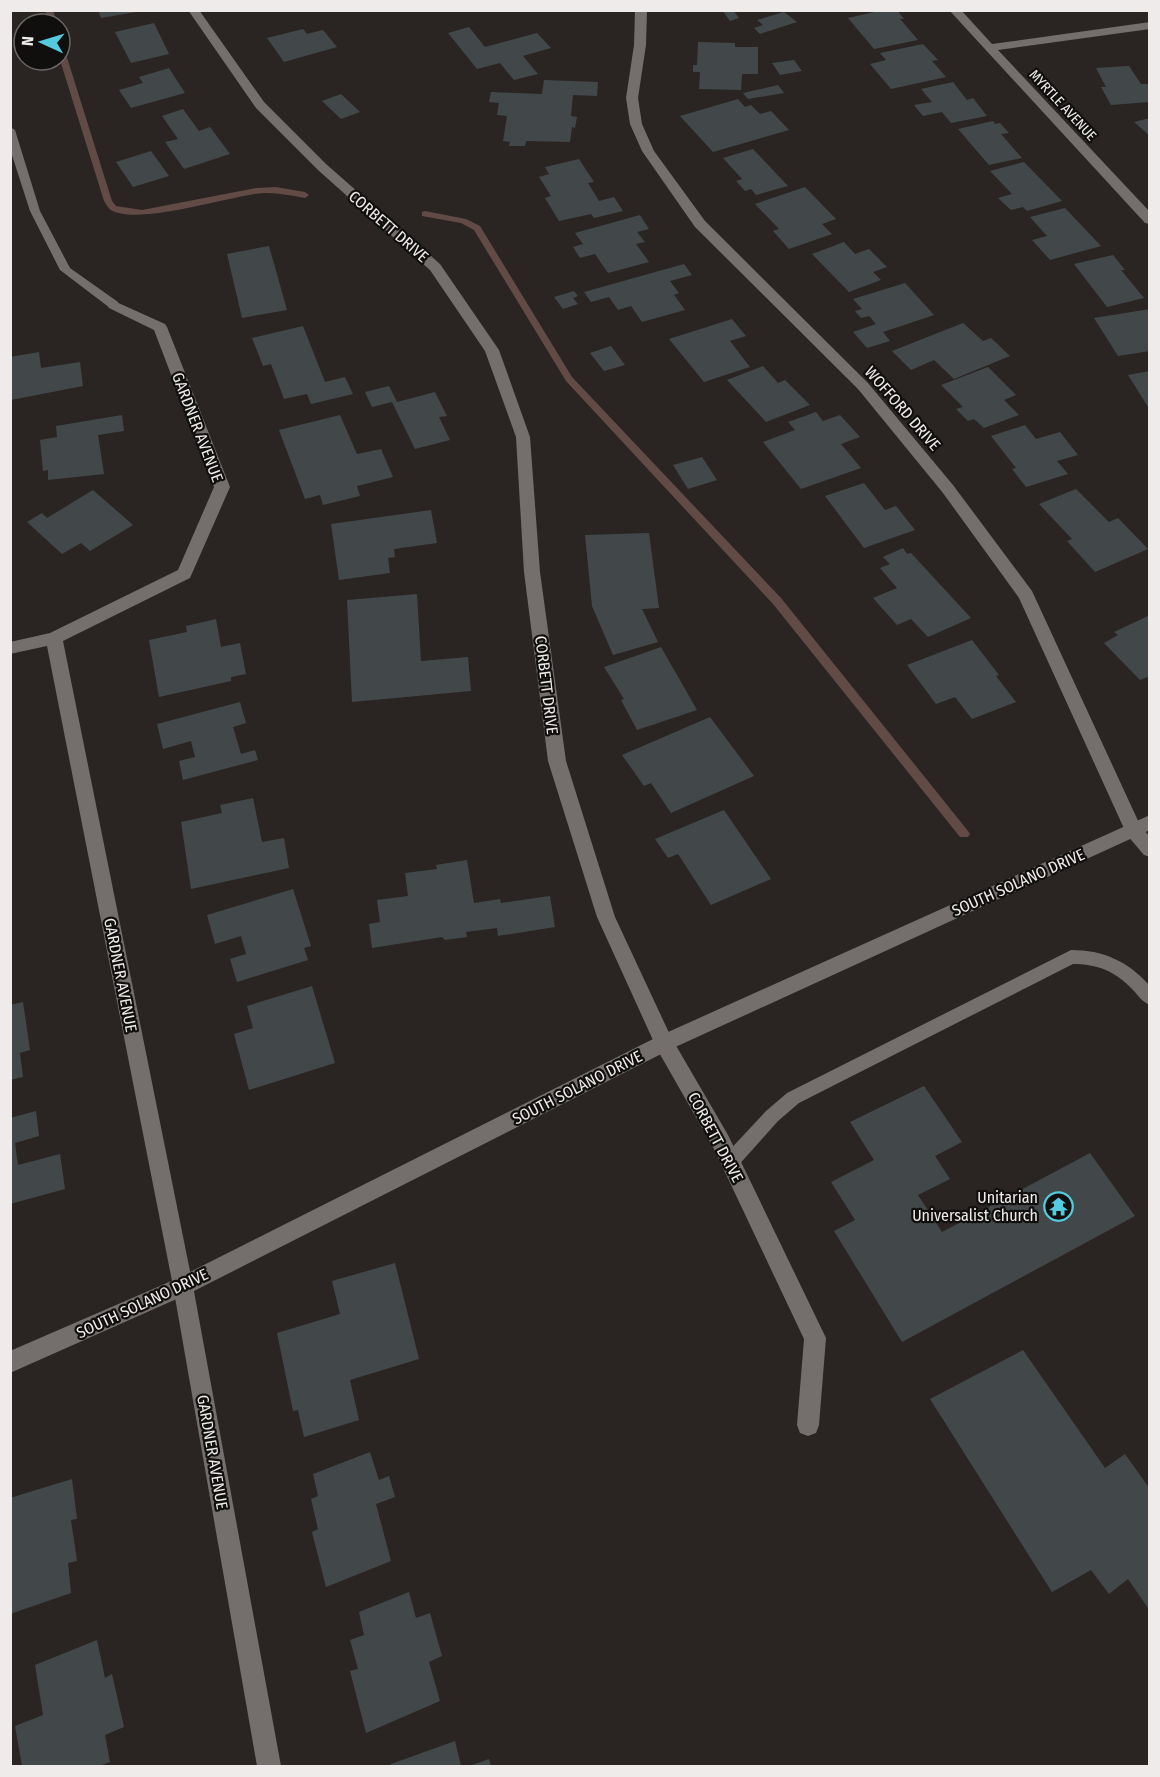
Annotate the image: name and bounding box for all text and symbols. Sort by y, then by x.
north arrow [12,12,72,72]
text: N [18,36,37,46]
street label: MYRTLE AVENUE [1025,66,1100,145]
street label: CORBETT DRIVE [345,187,432,266]
street label: WOFFORD DRIVE [861,362,944,454]
street label: GARDNER AVENUE [168,370,227,485]
street label: CORBETT DRIVE [531,635,562,735]
street label: SOUTH SOLANO DRIVE [949,845,1087,920]
street label: GARDNER AVENUE [100,916,141,1034]
street label: SOUTH SOLANO DRIVE [509,1046,645,1128]
street label: CORBETT DRIVE [684,1089,747,1186]
place label: Unitarian Universalist Church [912,1188,1038,1225]
temple icon: Unitarian Universalist Church [1043,1190,1075,1222]
street label: SOUTH SOLANO DRIVE [73,1265,211,1342]
street label: GARDNER AVENUE [193,1393,232,1511]

